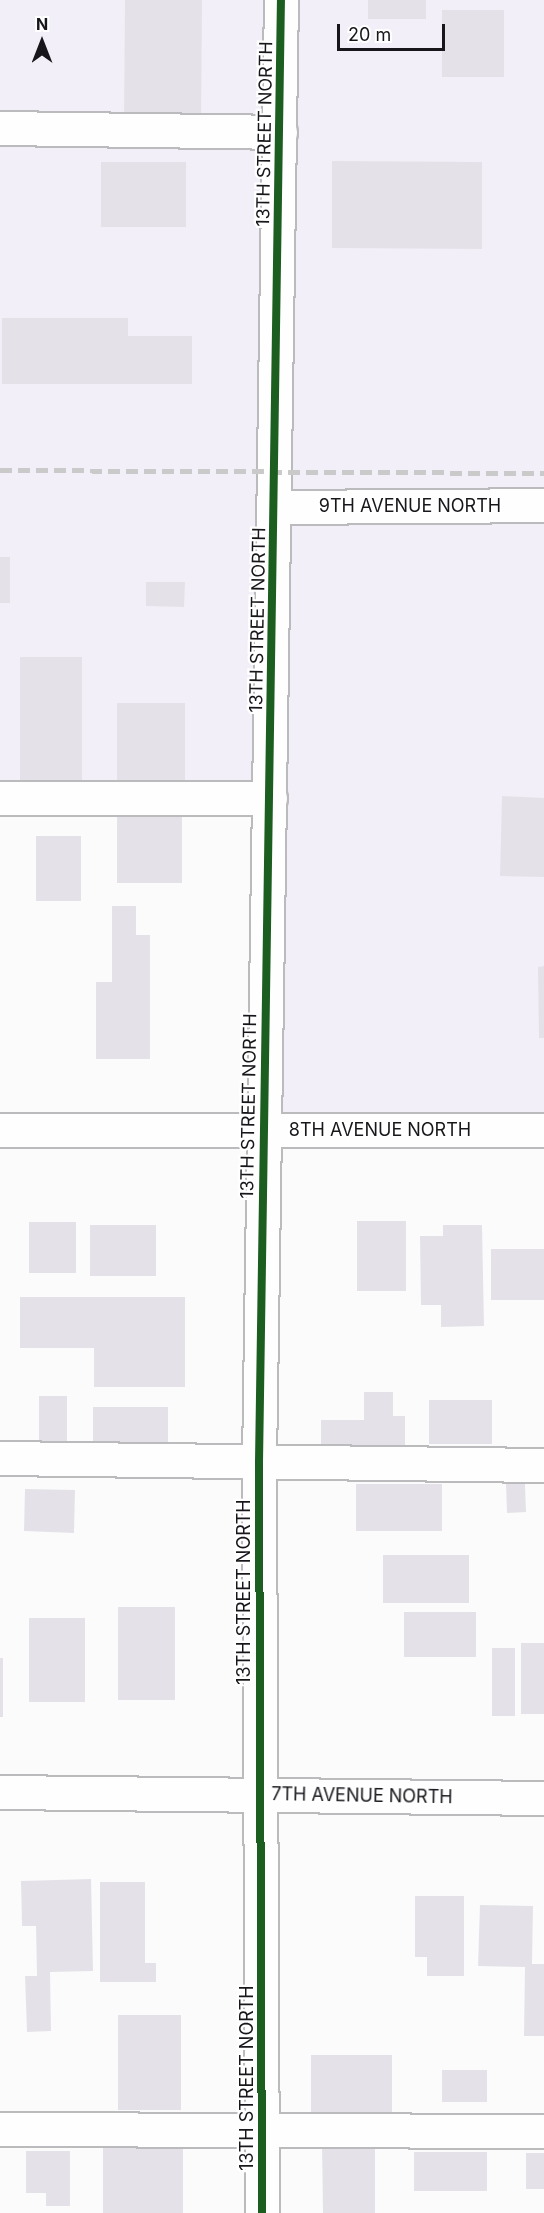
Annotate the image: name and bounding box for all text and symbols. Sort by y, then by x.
north arrow [12,12,72,72]
scale bar [340,12,448,50]
text: N [36,14,48,34]
text: 20 m [348,24,391,45]
street label: 13TH STREET NORTH [253,41,277,227]
street label: 9TH AVENUE NORTH [319,495,501,517]
street label: 13TH STREET NORTH [246,527,270,713]
street label: 13TH STREET NORTH [237,1013,261,1199]
street label: 8TH AVENUE NORTH [289,1119,471,1141]
street label: 13TH STREET NORTH [233,1499,255,1685]
street label: 7TH AVENUE NORTH [271,1784,453,1808]
street label: 13TH STREET NORTH [236,1985,258,2171]

